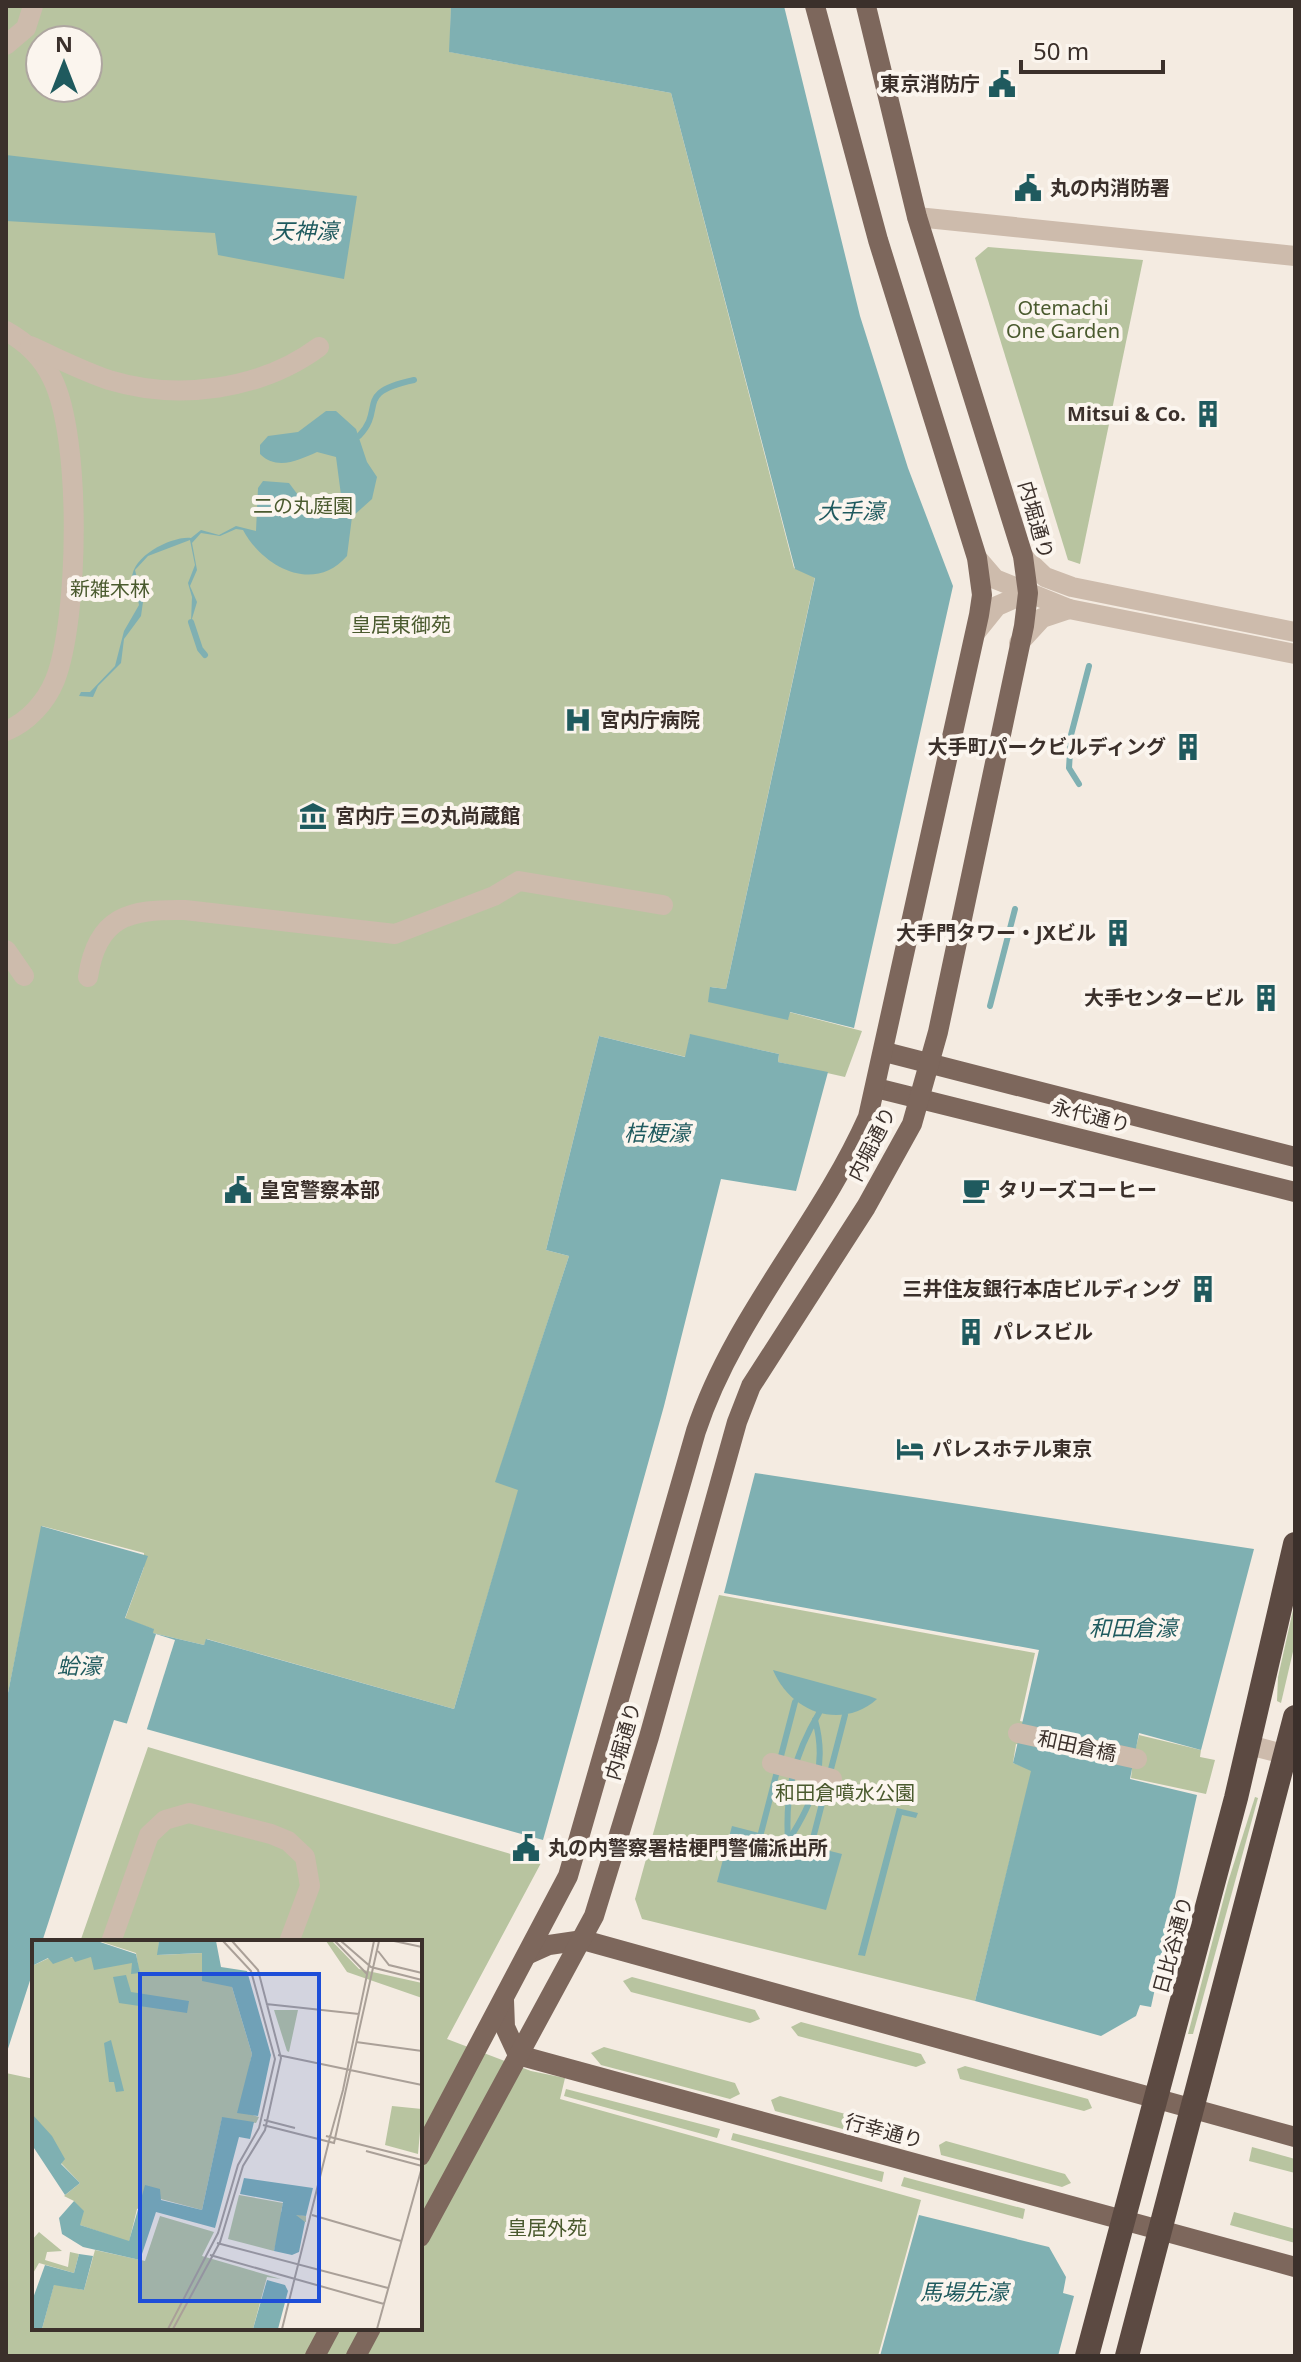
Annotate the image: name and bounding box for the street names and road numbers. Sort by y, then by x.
street label: 内堀通り [1012,478,1060,562]
street label: 永代通り [1049,1093,1133,1138]
street label: 内堀通り [841,1102,902,1186]
street label: 内堀通り [599,1699,647,1783]
street label: 和田倉橋 [1035,1724,1119,1767]
street label: 日比谷通り [1147,1893,1198,1997]
street label: 行幸通り [842,2107,926,2154]

